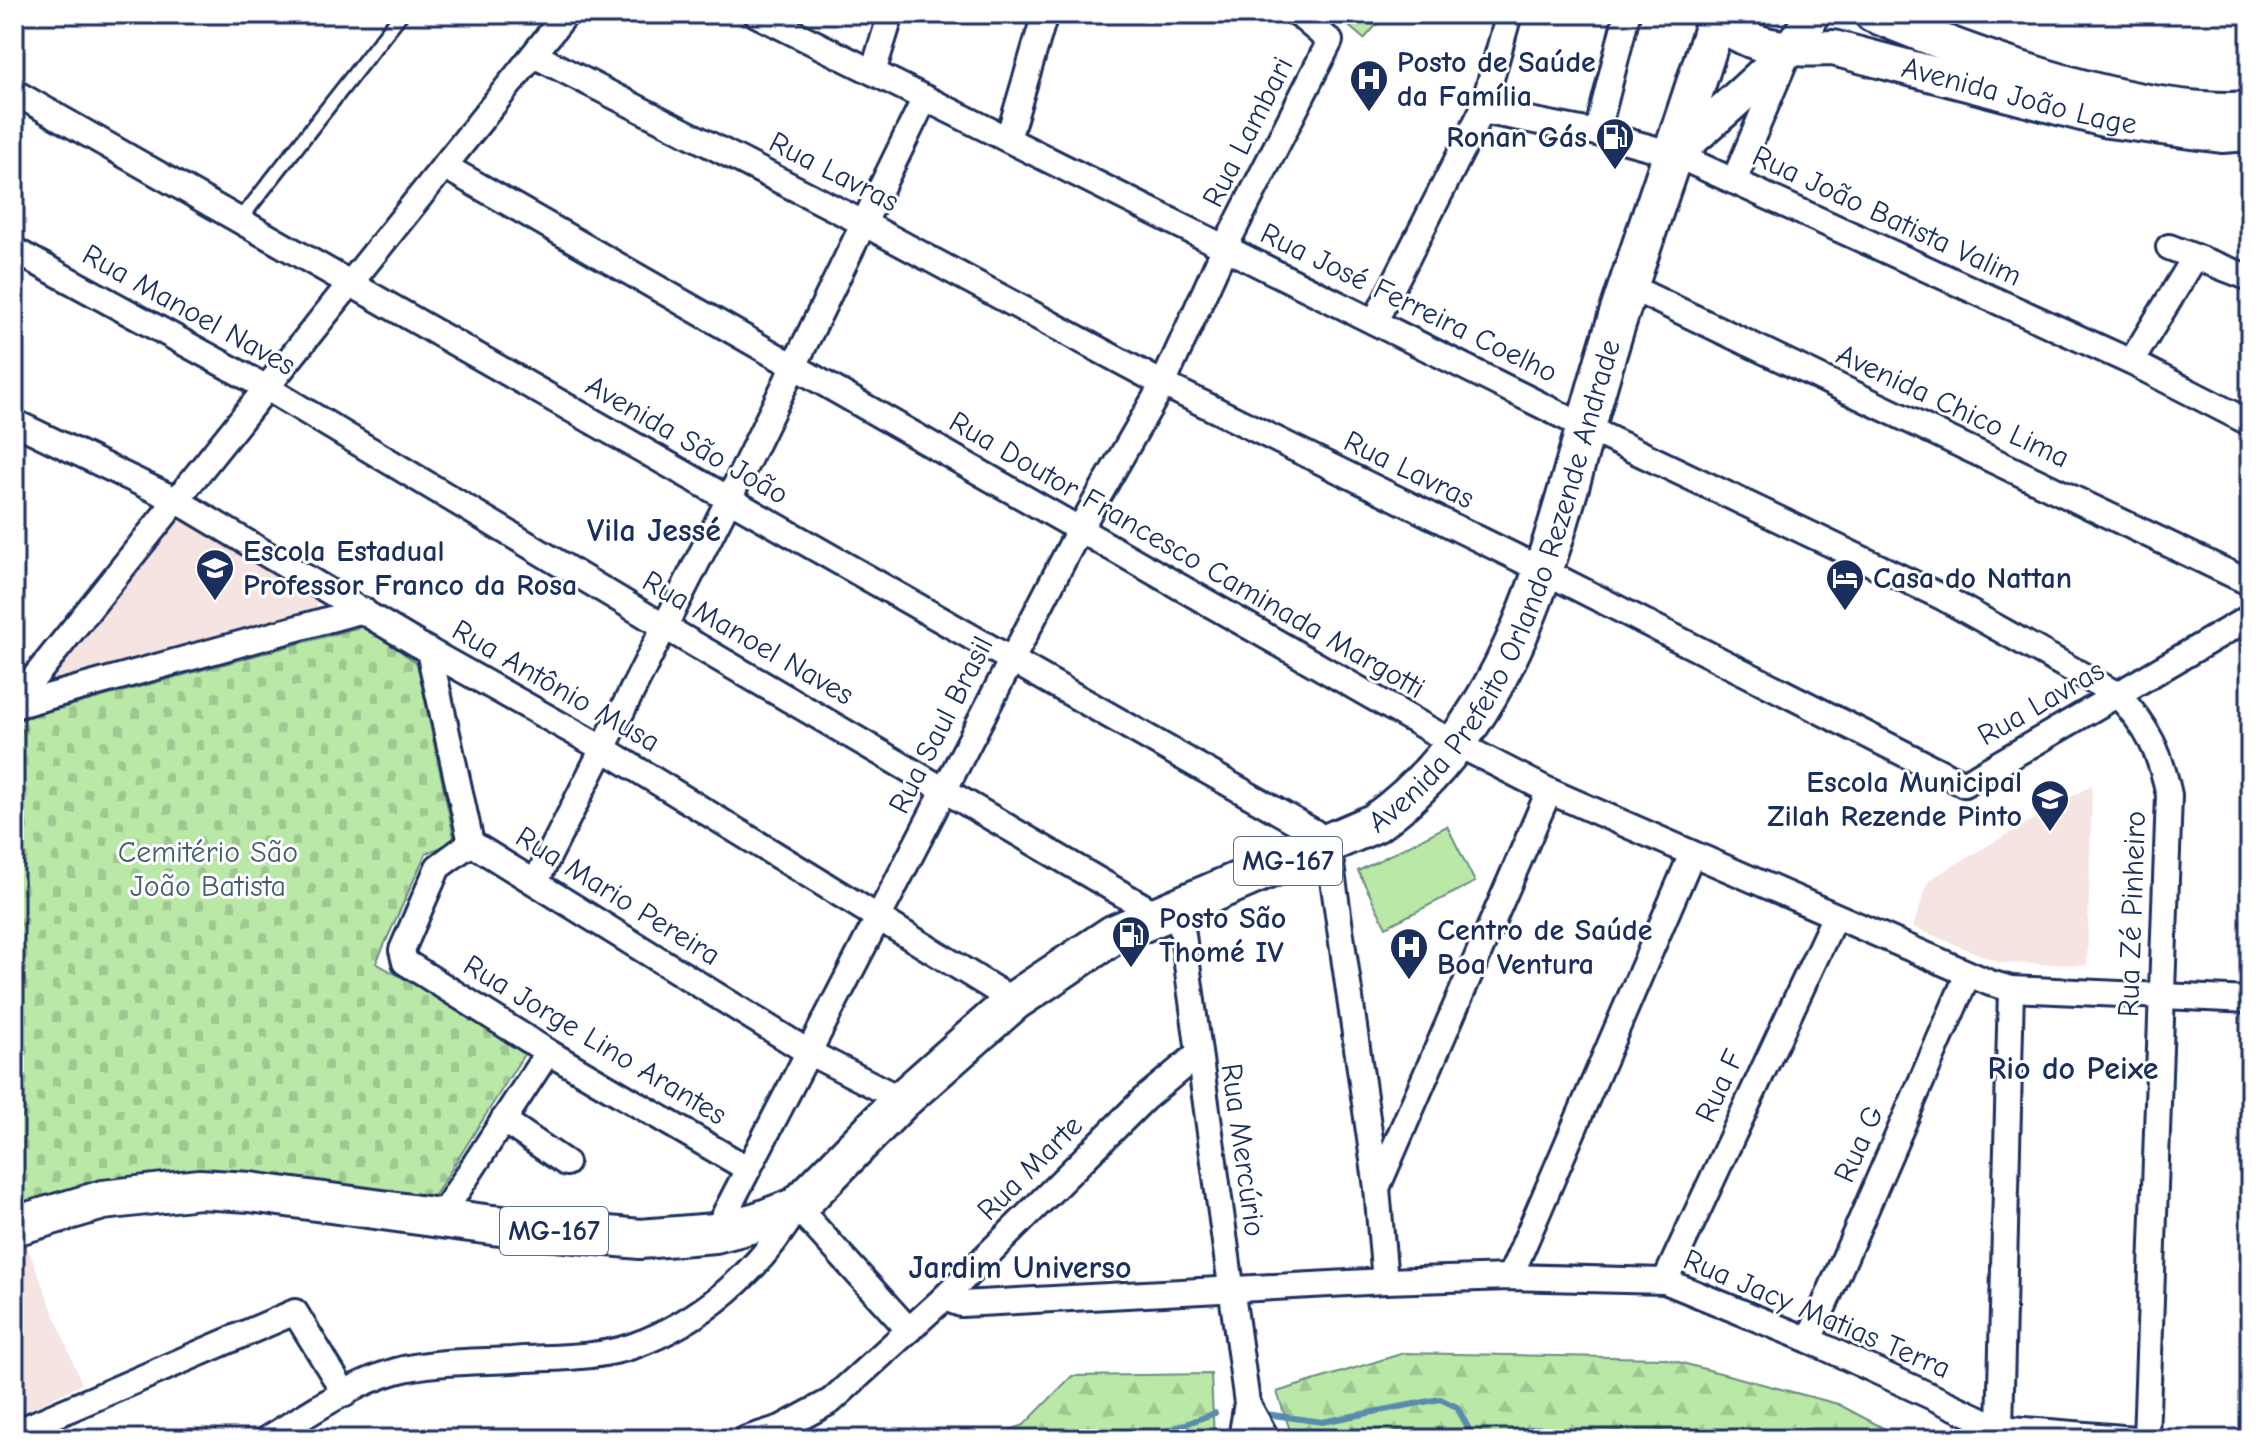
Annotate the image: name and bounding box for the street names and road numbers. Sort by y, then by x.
street label: Avenida João Lage [1898,49,2139,141]
street label: Rua Lambari [1195,51,1301,213]
street label: Rua Lavras [763,125,905,219]
street label: Rua João Batista Valim [1747,138,2027,294]
street label: Rua José Ferreira Coelho [1255,216,1563,390]
street label: Rua Manoel Naves [76,237,302,383]
street label: Avenida Prefeito Orlando Rezende Andrade [1361,335,1627,840]
street label: Avenida Chico Lima [1831,337,2075,475]
street label: Avenida São João [579,368,795,512]
street label: Rua Doutor Francesco Caminada Margotti [943,404,1431,706]
street label: Rua Lavras [1338,423,1480,517]
street label: Rua Manoel Naves [636,563,860,713]
street label: Rua Antônio Musa [446,612,666,760]
street label: Rua Saul Brasil [881,631,1001,819]
street label: Rua Lavras [1971,653,2111,753]
street label: Rua Zé Pinheiro [2111,810,2153,1018]
street label: Rua Mario Pereira [509,819,727,973]
road number: MG-167 [1234,837,1342,885]
street label: Rua Jorge Lino Arantes [457,948,733,1132]
street label: Rua F [1688,1044,1752,1128]
street label: Rua Mercúrio [1214,1061,1272,1239]
street label: Rua G [1827,1100,1891,1188]
street label: Rua Marte [970,1108,1090,1228]
road number: MG-167 [500,1207,608,1255]
street label: Rua Jacy Matias Terra [1678,1242,1956,1386]

